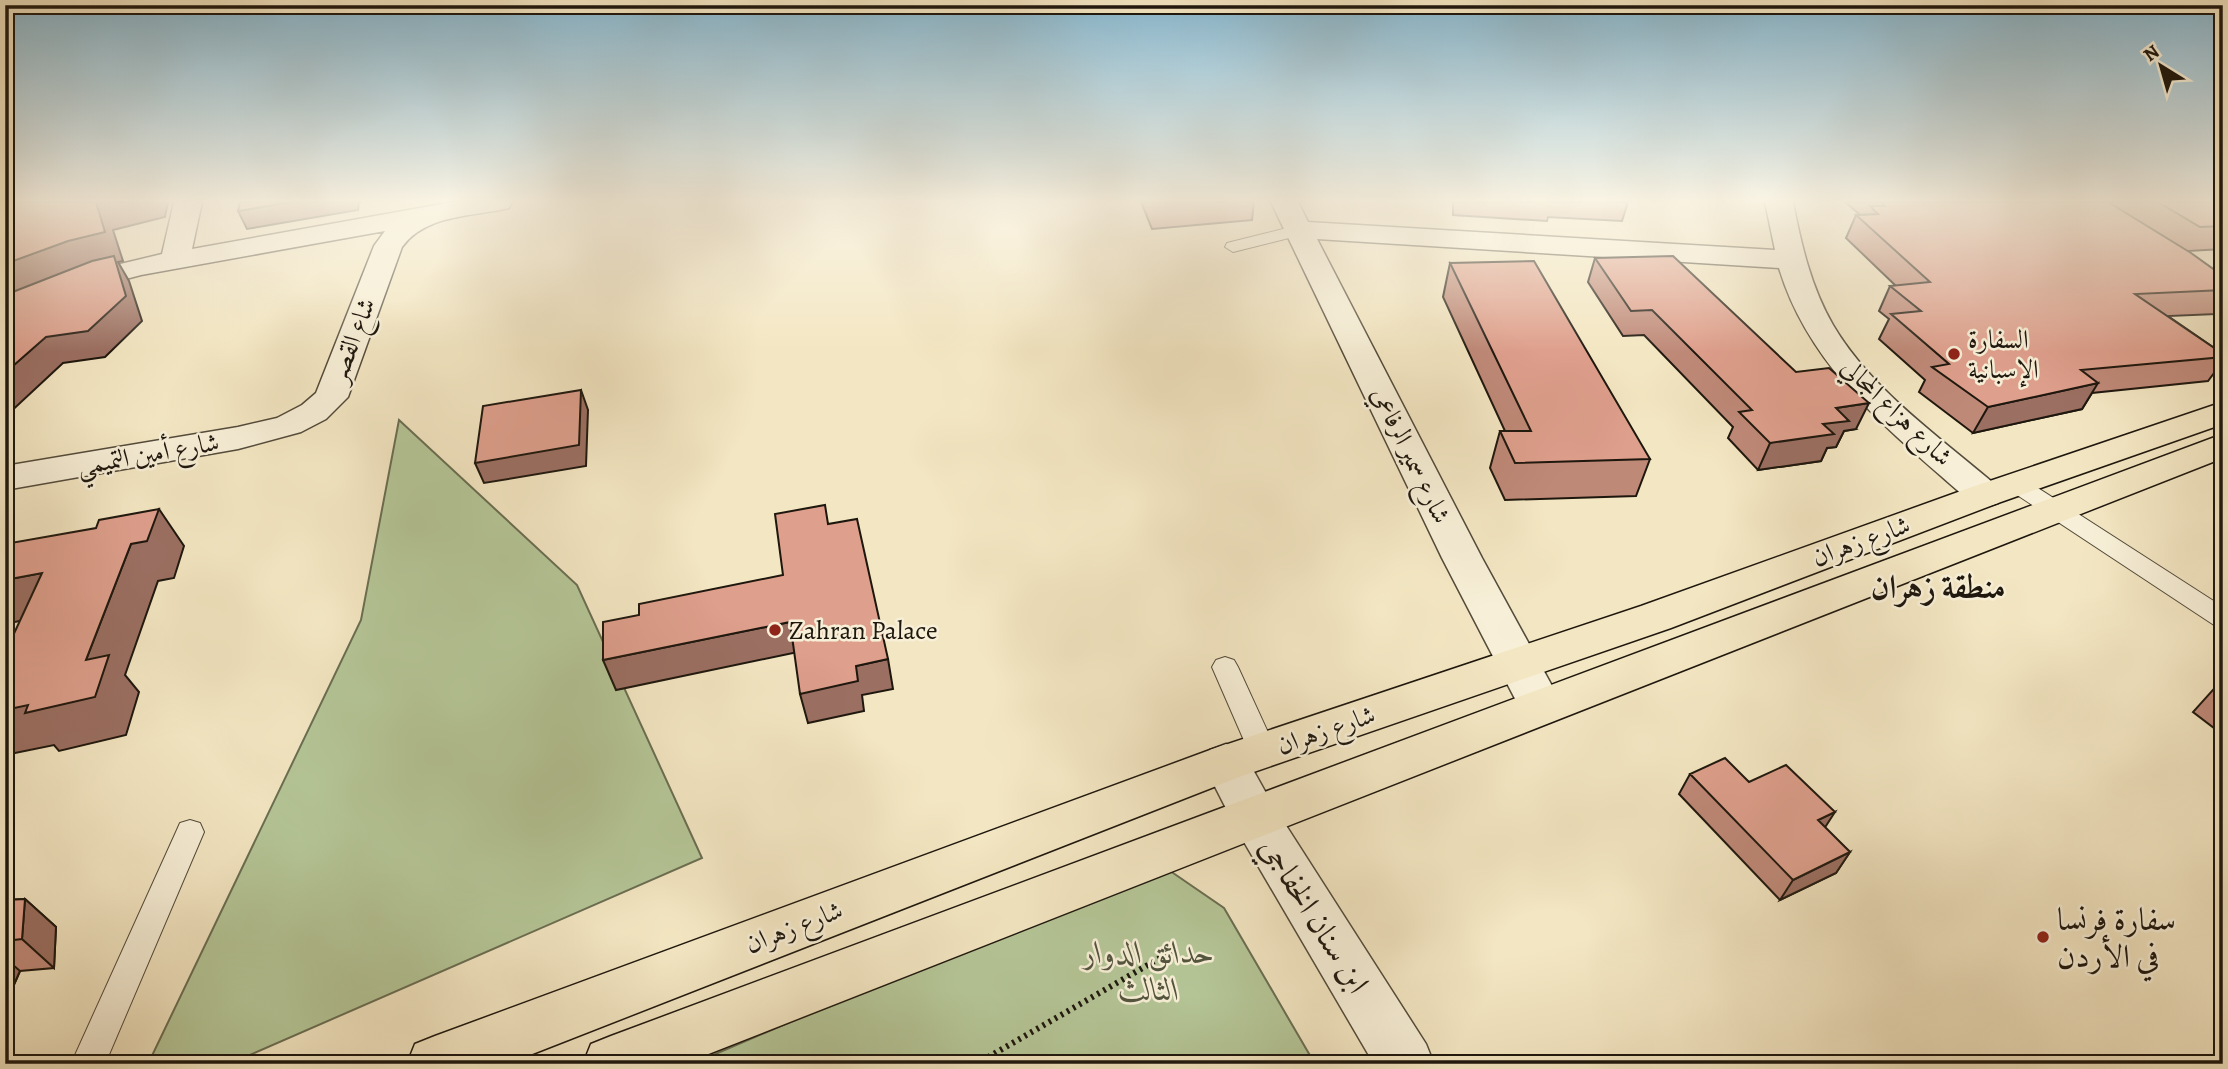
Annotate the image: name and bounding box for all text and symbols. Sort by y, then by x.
north arrow [2126,32,2196,102]
text: N [2138,39,2165,68]
street label: شاع القصر [319,293,388,391]
place label: السفارة الإسبانية [1968,322,2039,388]
marker: السفارة الإسبانية [1946,346,1962,362]
street label: شارع هزاع المجالي [1831,350,1960,477]
street label: شارع سمير الرفاعي [1359,381,1459,531]
street label: شارع أمين التميمي [74,424,223,491]
street label: شارع زهران [1807,507,1916,579]
district label: منطقة زهران [1870,564,2006,609]
place label: Zahran Palace [789,613,938,648]
marker: Zahran Palace [767,622,783,638]
street label: شارع زهران [1272,697,1381,767]
street label: ابن سنان الخفاجي [1246,828,1380,1004]
street label: شارع زهران [740,892,849,965]
place label: سفارة فرنسا في الأردن [2057,897,2176,982]
marker: سفارة فرنسا في الأردن [2035,929,2051,945]
park label: حدائق الدوار الثالث [1081,930,1215,1011]

